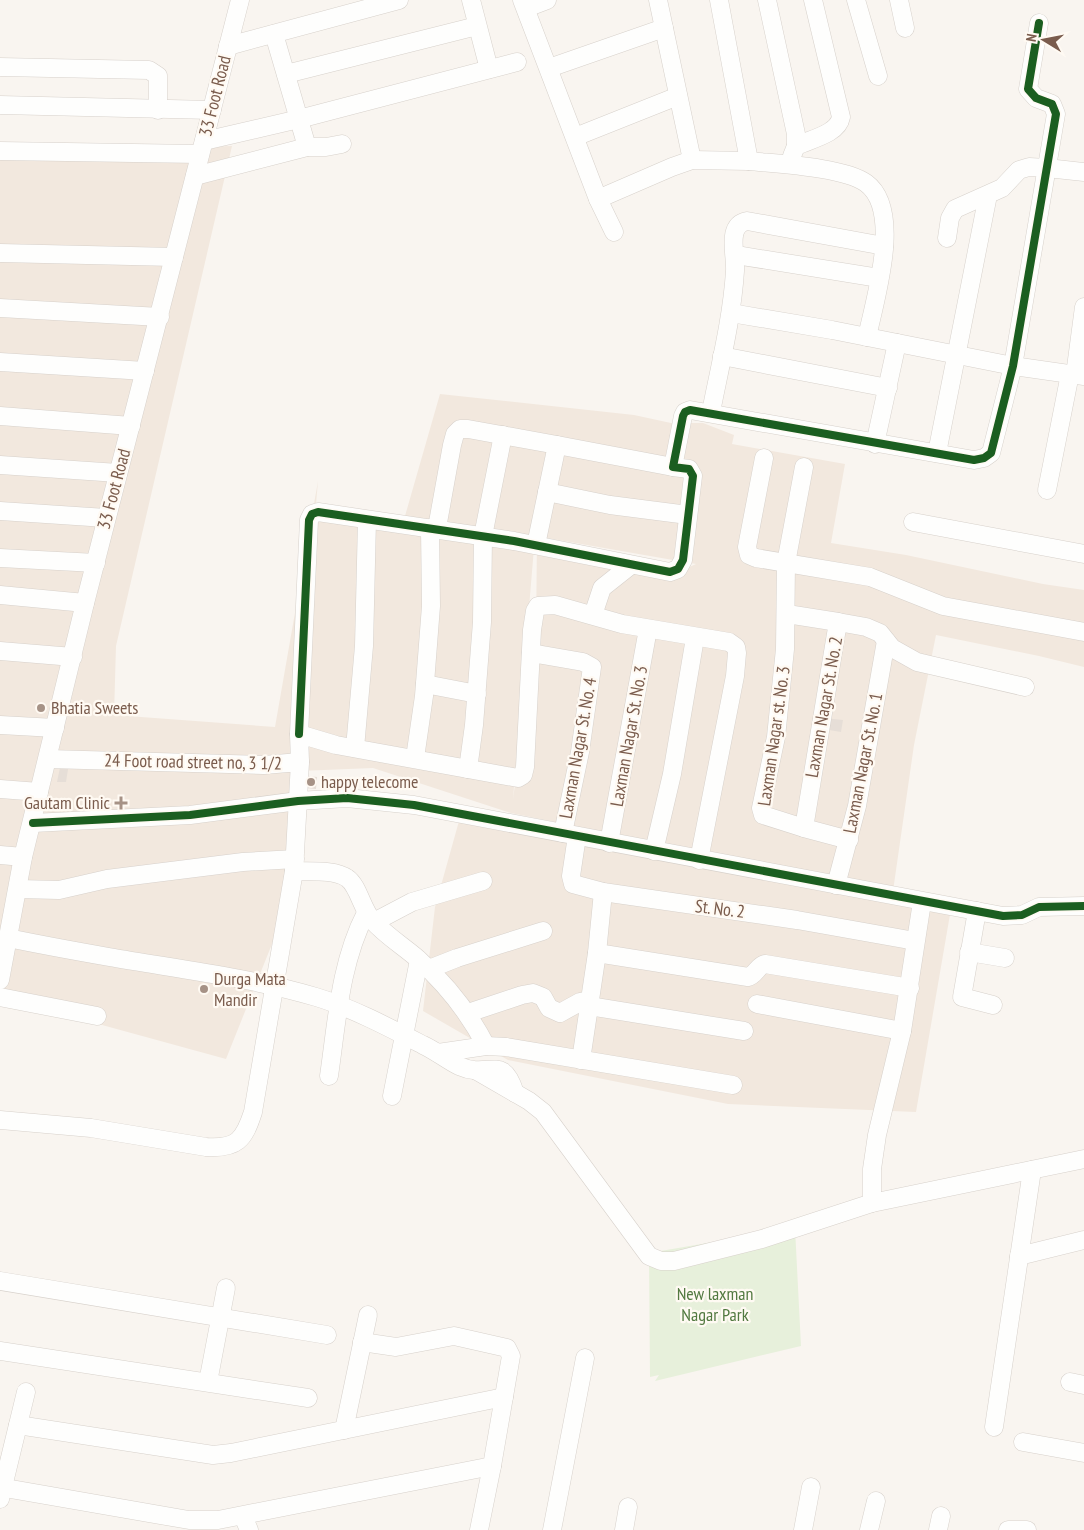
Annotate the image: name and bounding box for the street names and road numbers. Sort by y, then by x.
street label: 33 Foot Road [193,53,236,139]
street label: 33 Foot Road [92,446,135,532]
street label: Laxman Nagar St. No. 2 [800,635,847,779]
street label: Laxman Nagar St. No. 3 [605,664,652,808]
street label: Laxman Nagar st. No. 3 [752,664,795,807]
street label: Laxman Nagar St. No. 4 [554,676,601,820]
street label: Laxman Nagar St. No. 1 [838,691,887,835]
street label: 24 Foot road street no, 3 1/2 [104,748,282,775]
street label: St. No. 2 [694,894,746,923]

